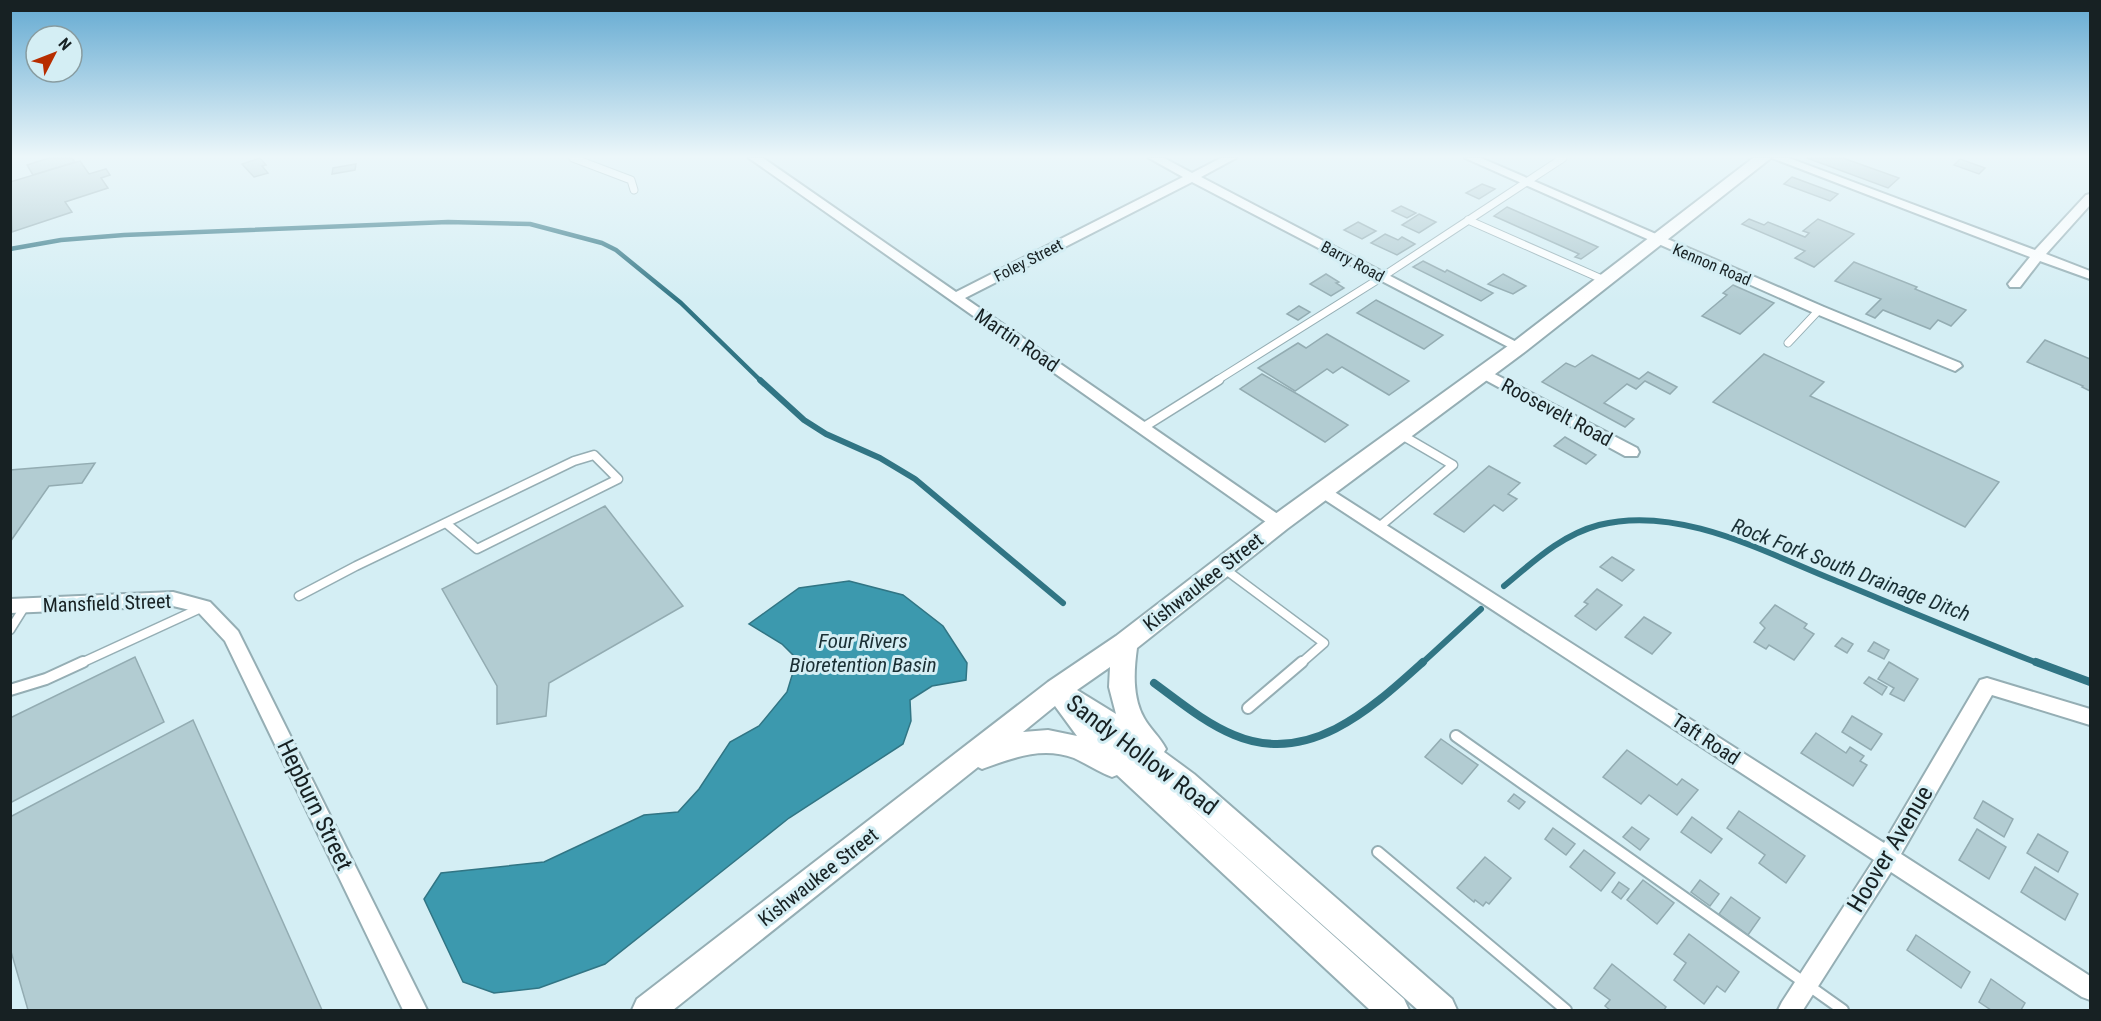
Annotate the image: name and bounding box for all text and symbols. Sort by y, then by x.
north arrow [24,24,84,84]
text: N [54,34,75,54]
street label: Foley Street [991,235,1066,286]
street label: Barry Road [1318,237,1388,286]
street label: Kennon Road [1670,239,1754,289]
street label: Martin Road [970,303,1064,377]
street label: Roosevelt Road [1497,373,1617,451]
water label: Rock Fork South Drainage Ditch [1729,513,1973,627]
street label: Kishwaukee Street [1138,528,1268,636]
street label: Mansfield Street [42,589,172,617]
water label: Four Rivers Bioretention Basin [789,629,937,677]
street label: Sandy Hollow Road [1061,689,1223,821]
street label: Taft Road [1668,708,1744,770]
street label: Hepburn Street [271,735,359,875]
street label: Hoover Avenue [1841,781,1939,917]
street label: Kishwaukee Street [753,823,883,931]

